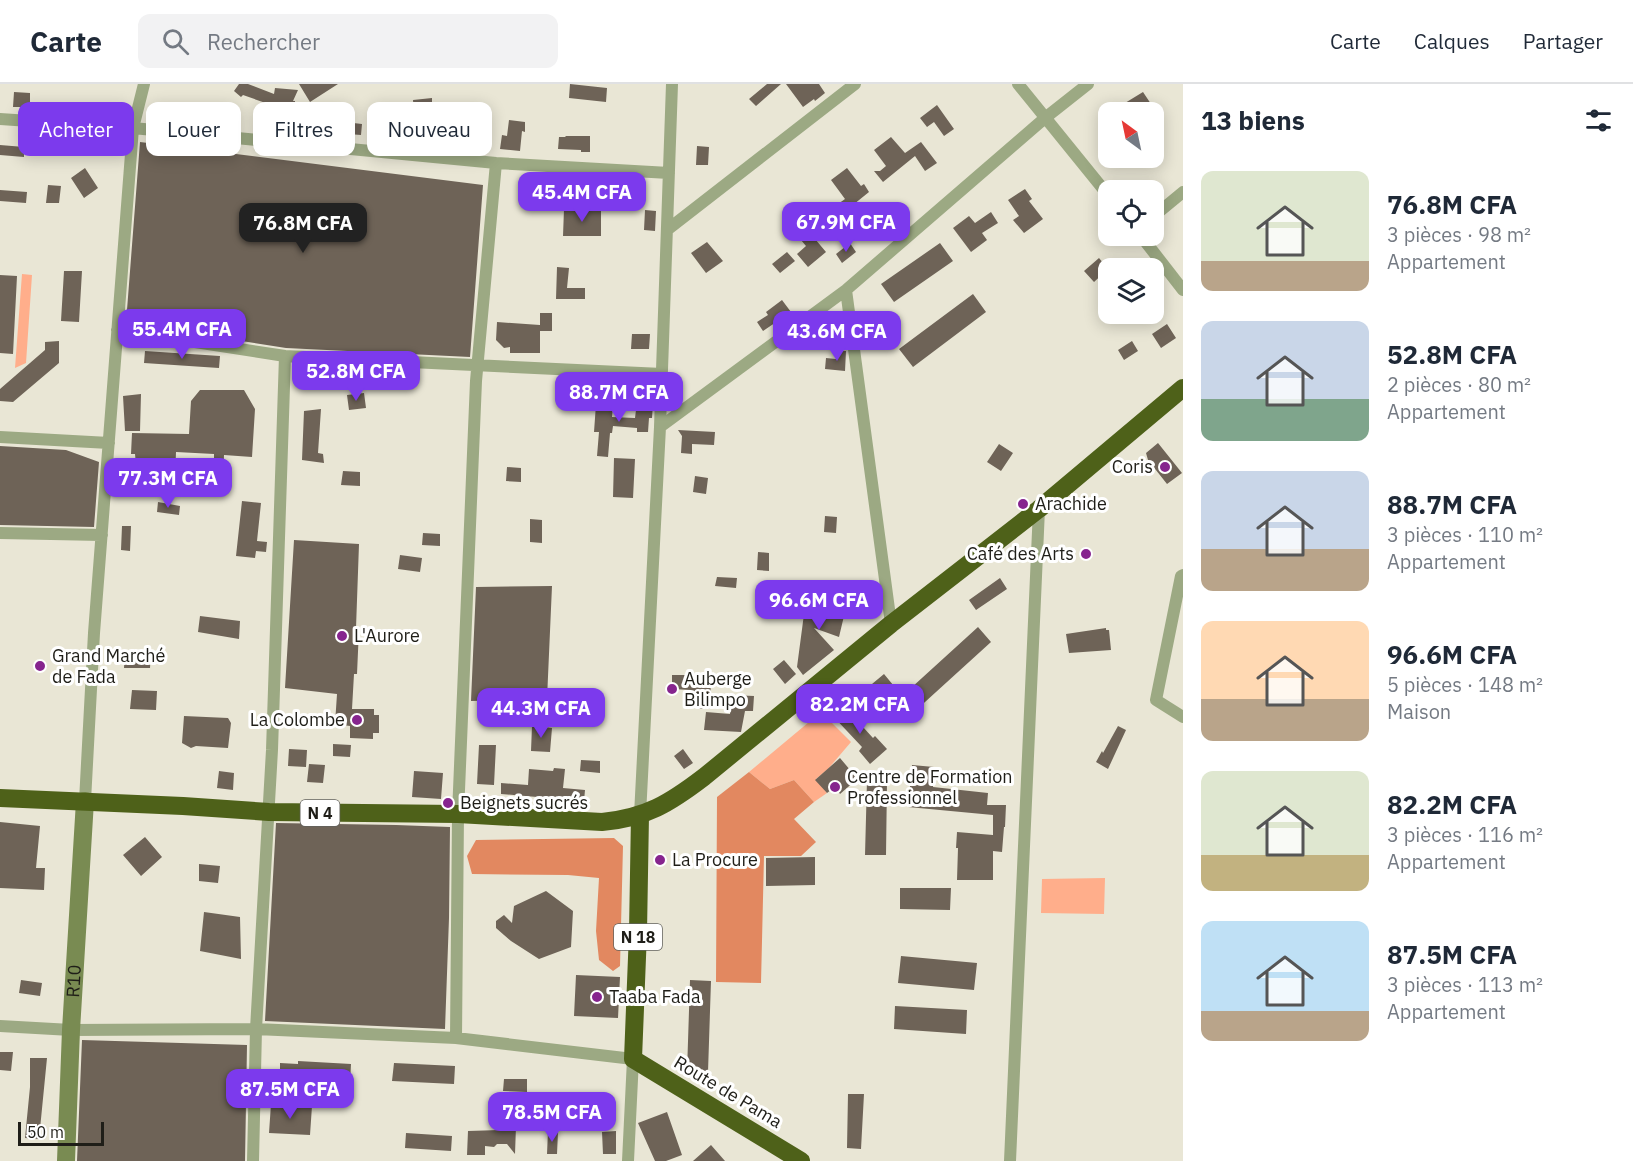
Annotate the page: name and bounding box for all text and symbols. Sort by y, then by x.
search box [138,14,558,68]
text: Carte [30,23,102,60]
icon: search [159,25,192,58]
text: Rechercher [207,27,320,56]
text: Carte [1330,27,1381,55]
text: Calques [1414,27,1490,55]
text: Partager [1523,27,1603,55]
chip: Acheter [18,102,134,156]
chip: Louer [146,102,241,156]
chip: Filtres [253,102,355,156]
chip: Nouveau [367,102,492,156]
north arrow [1098,102,1164,168]
map controls [1098,102,1164,324]
text: 13 biens [1201,103,1305,137]
icon: filters [1582,104,1615,137]
pin: 45.4M CFA [513,172,651,223]
text: 45.4M CFA [532,178,632,205]
button: locate [1098,180,1164,246]
text: 76.8M CFA [1387,187,1517,221]
icon: home [1249,195,1321,267]
pin: 67.9M CFA [777,202,915,253]
pin: 76.8M CFA [234,203,372,254]
text: 67.9M CFA [796,208,896,235]
text: 76.8M CFA [253,209,353,236]
text: 3 pièces · 98 m² [1387,221,1531,248]
text: Appartement [1387,248,1506,275]
button: layers [1098,258,1164,324]
pin: 55.4M CFA [113,309,251,360]
pin: 43.6M CFA [768,311,906,362]
text: 55.4M CFA [132,315,232,342]
text: 43.6M CFA [787,317,887,344]
text: 52.8M CFA [1387,337,1517,371]
icon: home [1249,345,1321,417]
pin: 52.8M CFA [287,351,425,402]
text: 52.8M CFA [306,357,406,384]
text: 2 pièces · 80 m² [1387,371,1531,398]
pin: 88.7M CFA [550,372,688,423]
text: 88.7M CFA [569,378,669,405]
text: Appartement [1387,398,1506,425]
place label: Coris [1112,455,1153,478]
pin: 77.3M CFA [99,458,237,509]
marker: Coris [1158,460,1172,474]
text: 77.3M CFA [118,464,218,491]
text: 88.7M CFA [1387,487,1517,521]
place label: Arachide [1035,492,1107,515]
icon: home [1249,495,1321,567]
marker: Arachide [1016,497,1030,511]
text: 3 pièces · 110 m² [1387,521,1543,548]
place label: Café des Arts [967,542,1074,565]
marker: Café des Arts [1079,547,1093,561]
text: Appartement [1387,548,1506,575]
pin: 96.6M CFA [750,580,888,631]
text: 96.6M CFA [769,586,869,613]
place label: L'Aurore [354,624,420,647]
marker: L'Aurore [335,629,349,643]
text: 96.6M CFA [1387,637,1517,671]
place label: Grand Marché de Fada [52,644,166,688]
icon: home [1249,645,1321,717]
marker: Grand Marché de Fada [33,659,47,673]
place label: Auberge Bilimpo [684,667,752,711]
text: 5 pièces · 148 m² [1387,671,1543,698]
marker: Auberge Bilimpo [665,682,679,696]
pin: 82.2M CFA [791,684,929,735]
pin: 44.3M CFA [472,688,610,739]
text: 82.2M CFA [810,690,910,717]
text: 44.3M CFA [491,694,591,721]
text: Maison [1387,698,1451,725]
place label: La Colombe [250,708,345,731]
marker: La Colombe [350,713,364,727]
place label: Centre de Formation Professionnel [847,765,1013,809]
marker: Centre de Formation Professionnel [828,780,842,794]
text: 82.2M CFA [1387,787,1517,821]
place label: Beignets sucrés [460,791,588,814]
icon: home [1249,795,1321,867]
marker: Beignets sucrés [441,796,455,810]
road number: N 4 [300,800,340,826]
text: 3 pièces · 116 m² [1387,821,1543,848]
place label: La Procure [672,848,758,871]
text: Appartement [1387,848,1506,875]
marker: La Procure [653,853,667,867]
road number: N 18 [614,924,662,950]
text: 87.5M CFA [1387,937,1517,971]
icon: home [1249,945,1321,1017]
street label: R10 [61,964,86,998]
text: 3 pièces · 113 m² [1387,971,1543,998]
place label: Taaba Fada [609,985,701,1008]
marker: Taaba Fada [590,990,604,1004]
text: Appartement [1387,998,1506,1025]
street label: Route de Pama [670,1050,787,1133]
pin: 87.5M CFA [221,1069,359,1120]
text: 87.5M CFA [240,1075,340,1102]
pin: 78.5M CFA [483,1092,621,1143]
text: 78.5M CFA [502,1098,602,1125]
scale bar [18,1119,104,1146]
text: 50 m [27,1122,64,1142]

